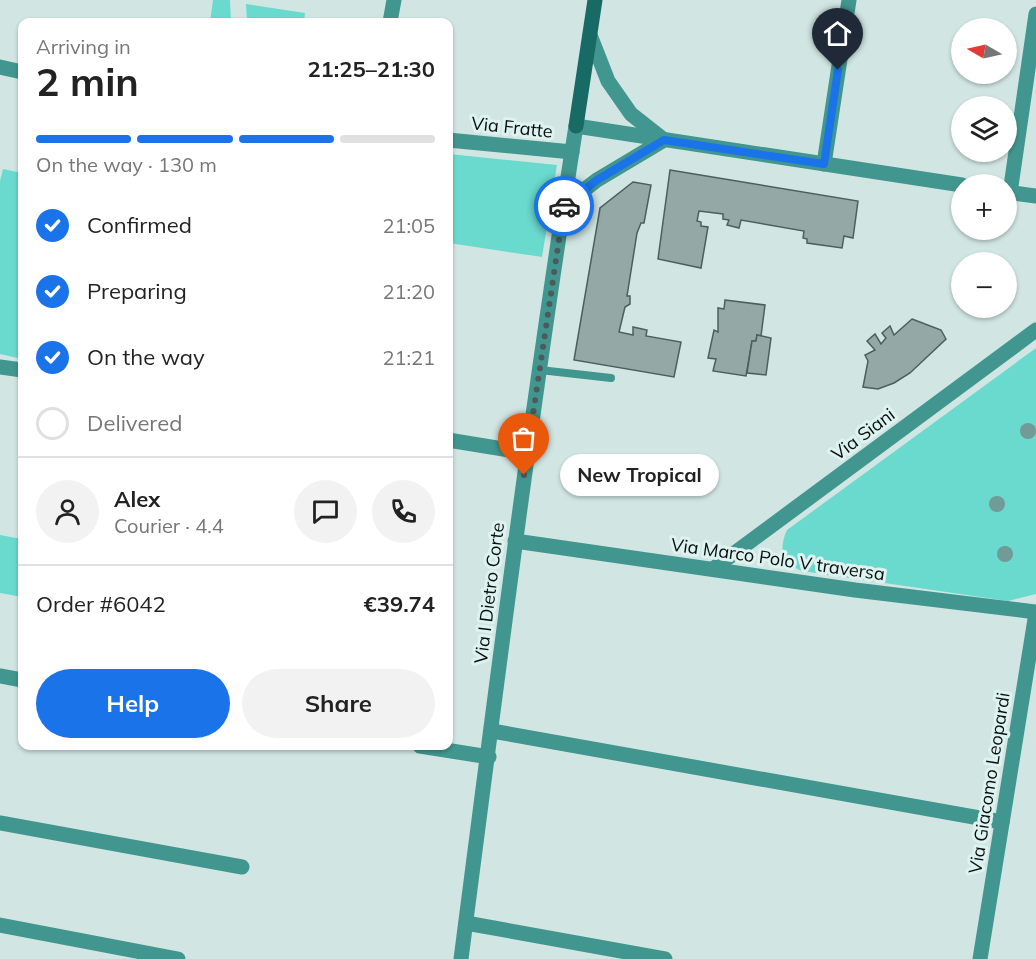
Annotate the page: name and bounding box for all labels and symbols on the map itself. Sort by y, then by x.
pin [812,8,863,70]
north arrow [951,18,1017,84]
street label: Via Fratte [470,111,554,143]
courier [534,176,594,236]
street label: Via Siani [827,403,899,465]
pin [498,413,549,475]
callout: New Tropical [560,454,719,496]
street label: Via I Dietro Corte [469,521,509,665]
street label: Via Marco Polo V traversa [670,533,886,585]
street label: Via Giacomo Leopardi [963,691,1015,875]

